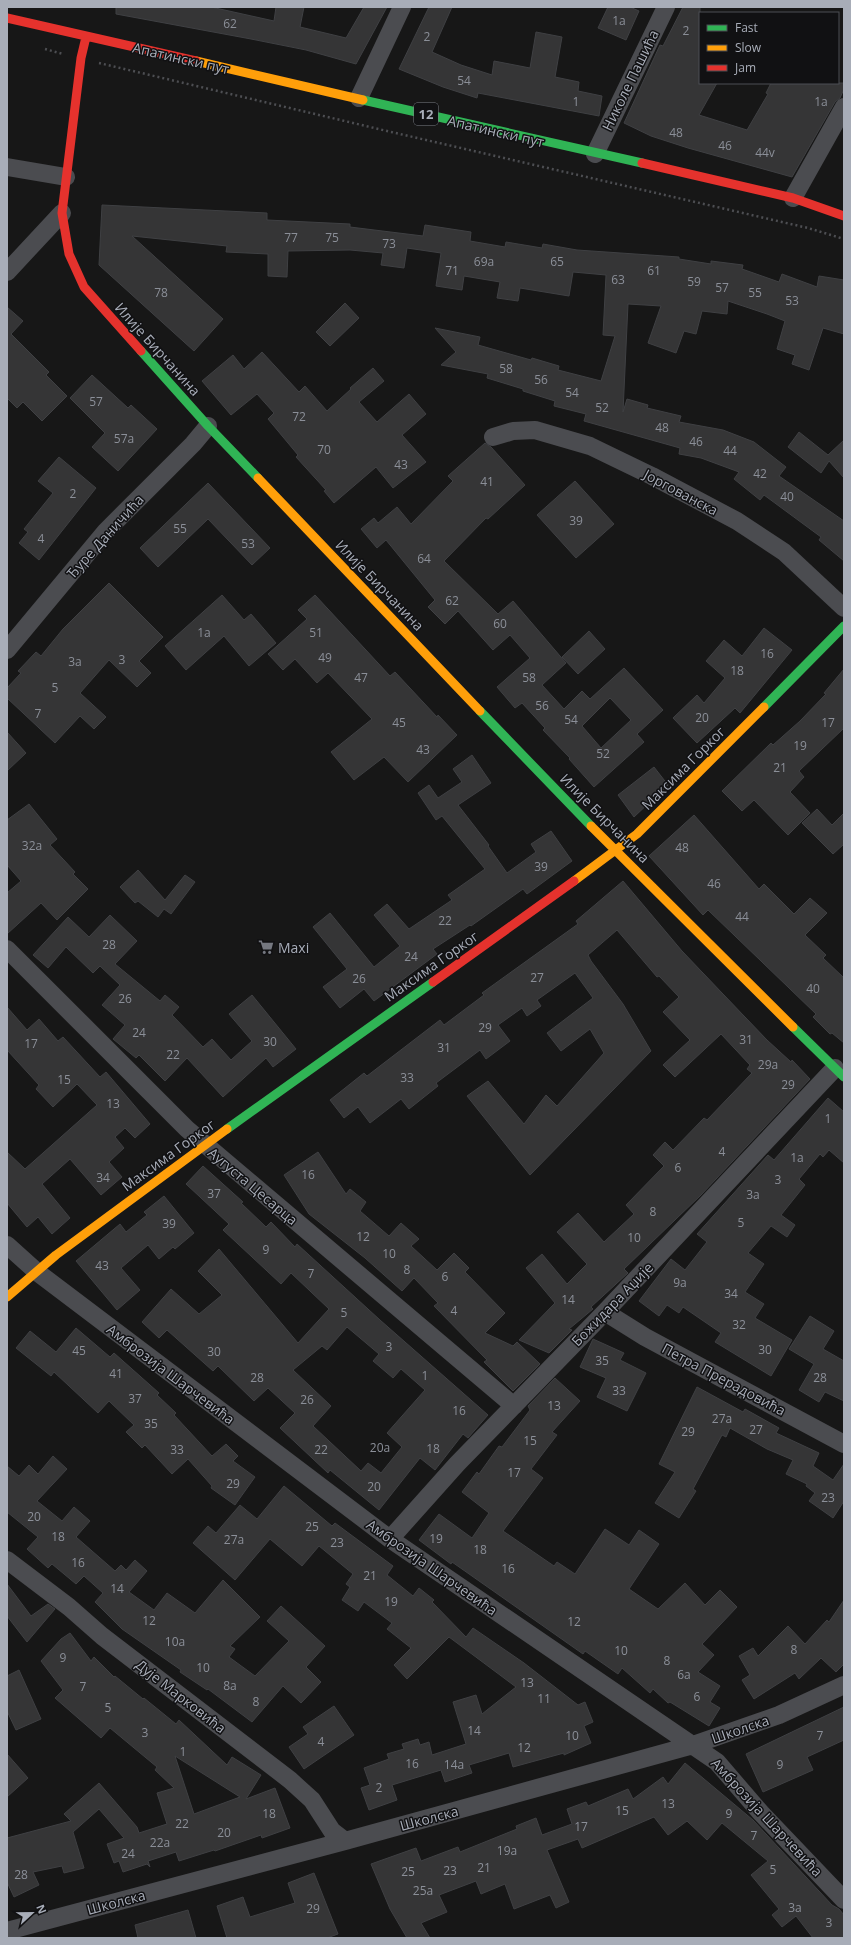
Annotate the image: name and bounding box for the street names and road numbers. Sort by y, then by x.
street label: Николе Пашића [597,26,663,134]
street label: Апатински пут [131,38,231,78]
road number: 12 [414,103,438,125]
street label: Апатински пут [446,111,546,151]
street label: Илије Бирчанина [111,298,205,400]
street label: Јоргованска [639,464,721,520]
street label: Ђуре Даничића [62,490,148,582]
street label: Илије Бирчанина [332,535,428,635]
street label: Максима Горког [637,722,729,814]
street label: Илије Бирчанина [556,769,654,867]
street label: Максима Горког [380,926,482,1006]
street label: Максима Горког [118,1115,218,1195]
street label: Аугуста Цесарца [204,1143,302,1229]
street label: Божидара Аџије [567,1258,657,1350]
street label: Амброзија Шарчевића [103,1320,239,1428]
street label: Петра Прерадовића [659,1338,789,1420]
street label: Амброзија Шарчевића [363,1515,501,1619]
street label: Дује Марковића [132,1655,230,1737]
street label: Школска [709,1710,771,1748]
street label: Амброзија Шарчевића [707,1754,827,1880]
street label: Школска [398,1801,460,1835]
street label: Школска [85,1885,147,1919]

